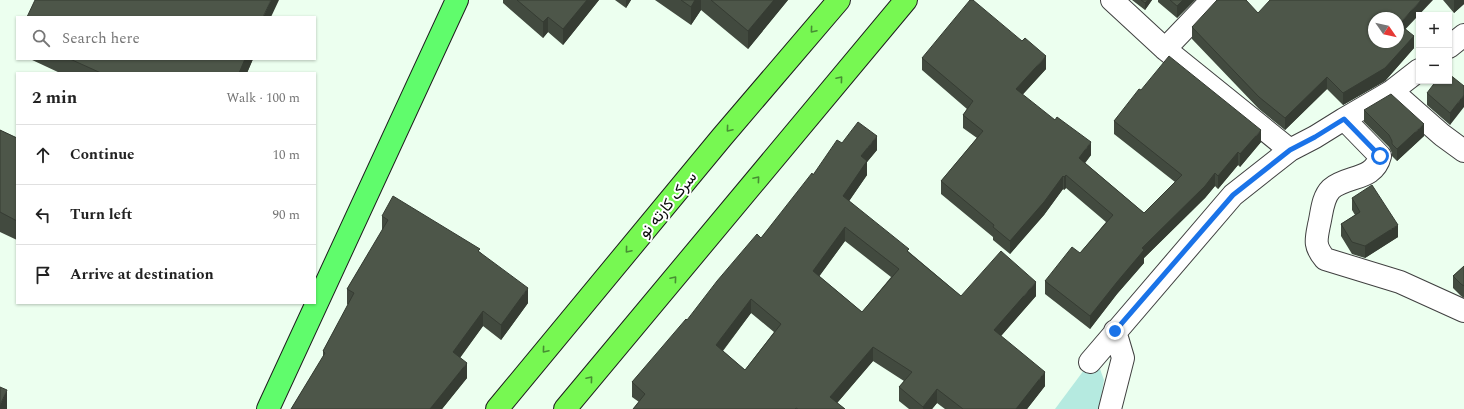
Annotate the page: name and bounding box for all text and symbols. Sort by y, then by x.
north arrow [1368,12,1404,48]
map controls [1416,12,1452,84]
button: + [1416,12,1452,48]
search box [16,16,316,60]
one-way arrow [811,25,818,32]
icon: search [30,27,52,49]
text: Search here [62,27,140,50]
button: − [1416,48,1452,84]
one-way arrow [836,77,843,84]
text: 2 min [32,85,77,111]
text: Walk · 100 m [226,88,300,108]
one-way arrow [727,124,734,131]
text: Continue [70,143,135,166]
icon: ahead [32,144,54,166]
text: 10 m [273,145,300,165]
route start [1371,147,1389,165]
street label: سرک کارته نو [633,166,703,243]
one-way arrow [752,177,759,184]
text: Turn left [70,203,132,226]
icon: left [32,204,54,226]
text: 90 m [273,205,300,225]
one-way arrow [626,246,633,253]
text: Arrive at destination [70,263,214,286]
icon: arrive [32,264,54,286]
one-way arrow [669,277,676,284]
route end [1106,322,1124,340]
one-way arrow [543,346,550,353]
one-way arrow [586,376,593,384]

